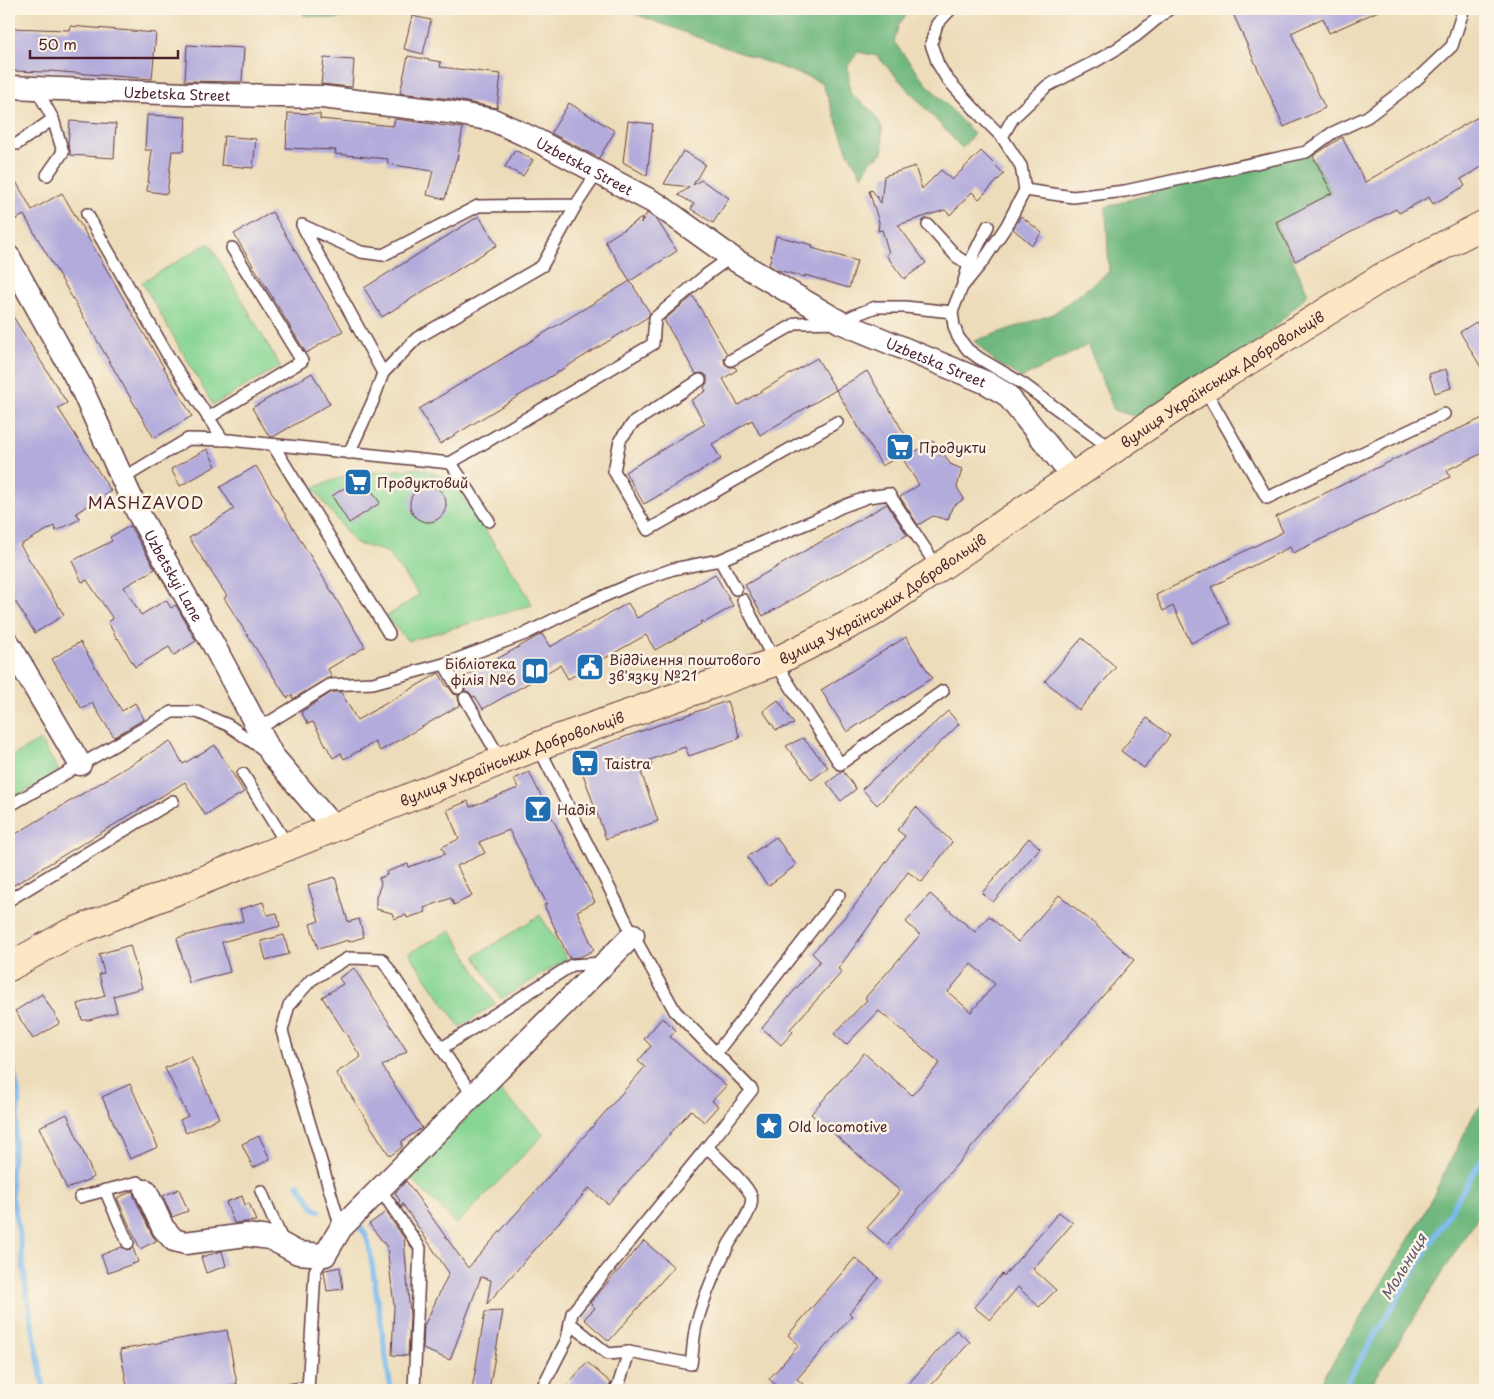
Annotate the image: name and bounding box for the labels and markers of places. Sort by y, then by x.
supermarket icon: Продукти [885,432,915,462]
place label: Продукти [919,437,986,458]
supermarket icon: Продуктовий [343,467,373,497]
place label: Продуктовий [377,472,468,493]
place label: Відділення поштового зв'язку №21 [608,649,761,686]
public building icon: Відділення поштового зв'язку №21 [575,652,605,682]
place label: Бібліотека філія №6 [445,653,516,690]
library icon: Бібліотека філія №6 [520,656,550,686]
supermarket icon: Taistra [570,748,600,778]
place label: Taistra [604,753,651,774]
bar icon: Надія [523,794,553,824]
place label: Надія [557,799,596,820]
place icon: Old locomotive [754,1111,784,1141]
place label: Old locomotive [788,1116,888,1137]

